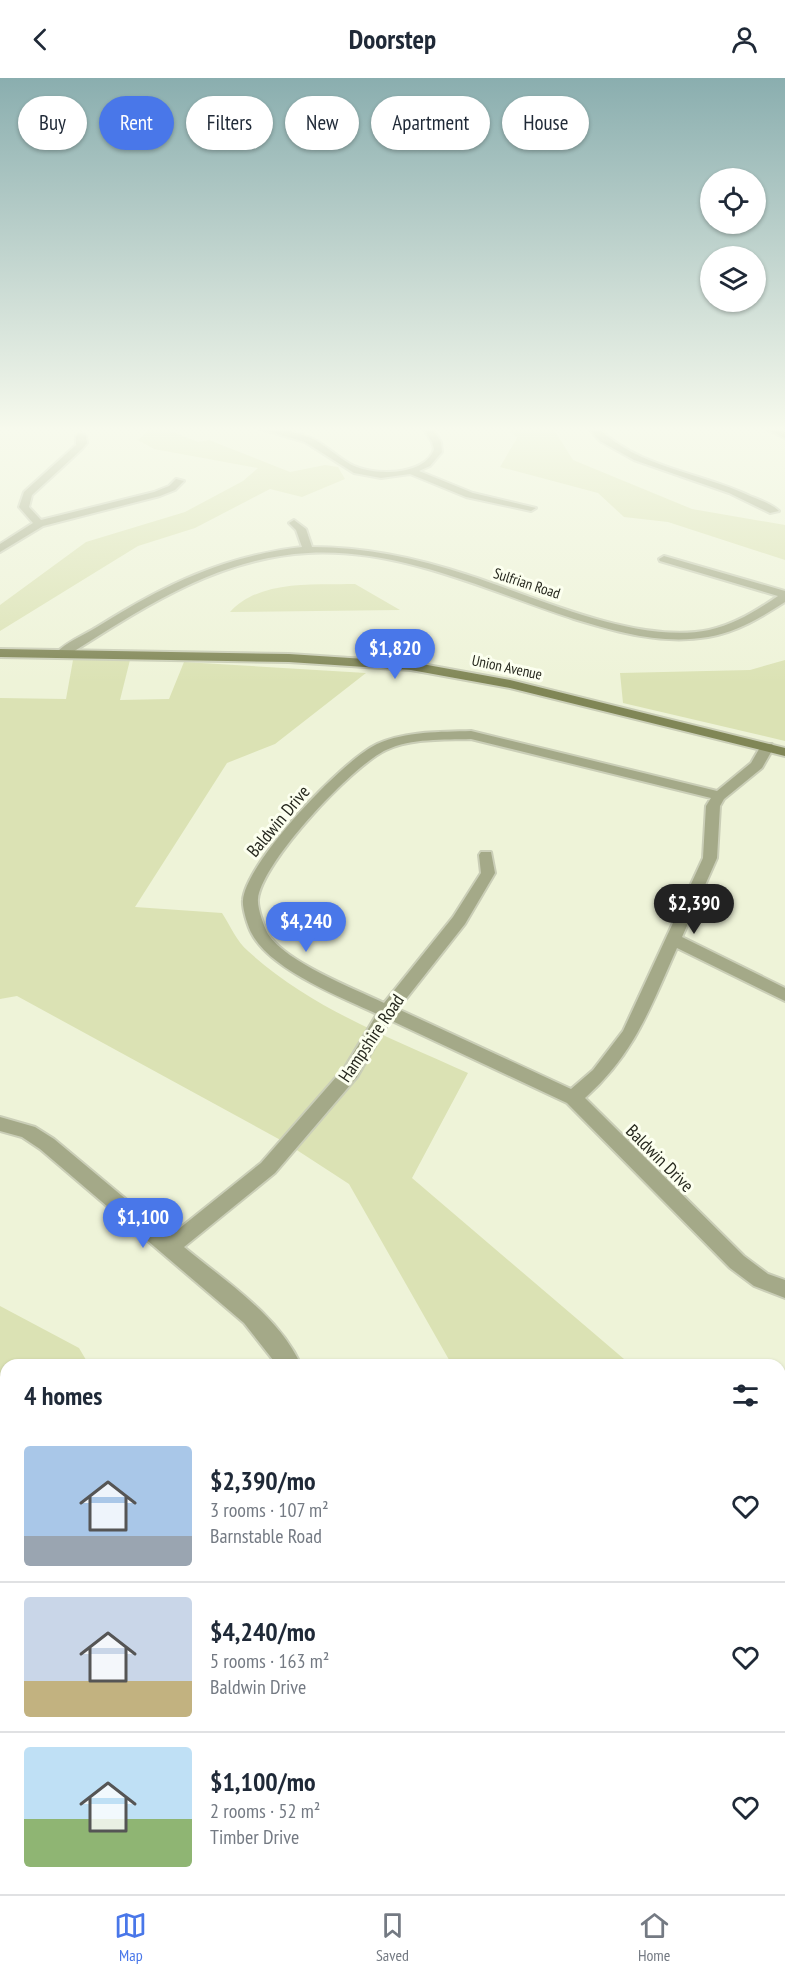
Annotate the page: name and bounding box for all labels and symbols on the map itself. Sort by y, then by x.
street label: Sulfrian Road [491,563,563,603]
pin: $1,820 [346,629,444,680]
street label: Union Avenue [470,650,544,684]
street label: Baldwin Drive [241,780,315,862]
pin: $2,390 [645,884,743,935]
pin: $4,240 [257,902,355,953]
street label: Hampshire Road [333,990,409,1086]
street label: Baldwin Drive [621,1119,699,1197]
pin: $1,100 [94,1198,192,1249]

